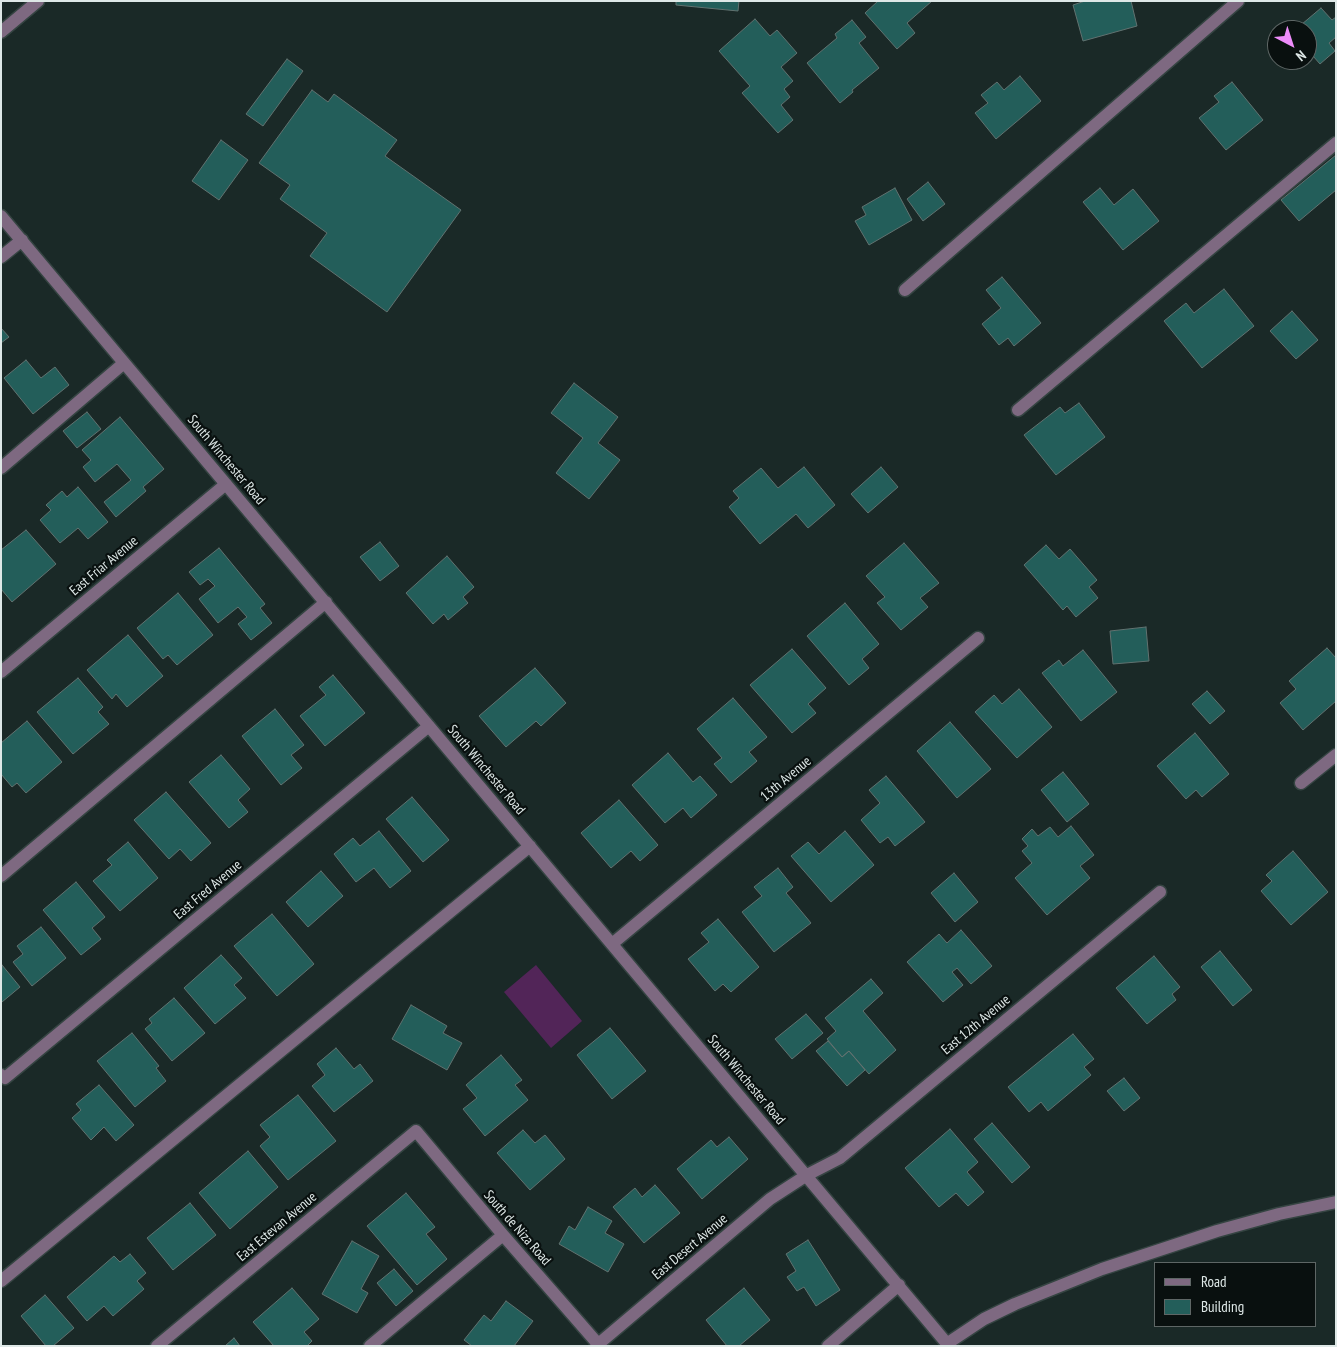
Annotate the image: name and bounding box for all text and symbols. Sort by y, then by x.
north arrow [1267,20,1317,70]
text: N [1292,46,1310,65]
street label: South Winchester Road [184,412,268,508]
street label: East Friar Avenue [67,533,141,599]
street label: South Winchester Road [444,722,528,818]
street label: 13th Avenue [757,753,815,805]
street label: East Fred Avenue [171,857,245,923]
street label: East 12th Avenue [938,992,1014,1058]
street label: South Winchester Road [704,1032,788,1128]
street label: South de Niza Road [480,1187,554,1269]
street label: East Estevan Avenue [234,1189,320,1265]
street label: East Desert Avenue [649,1211,731,1283]
legend [1154,1262,1317,1327]
text: Road [1201,1272,1227,1291]
text: Building [1201,1297,1244,1316]

